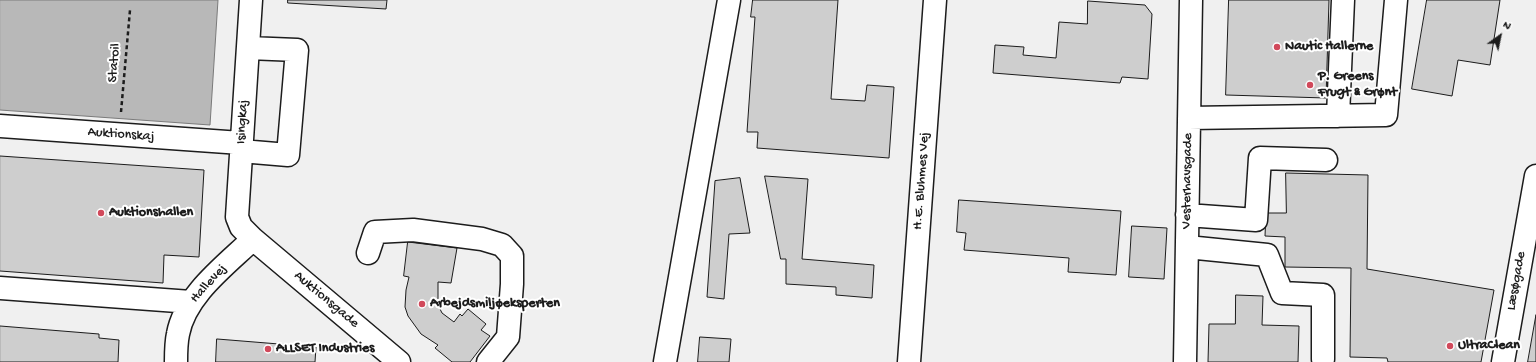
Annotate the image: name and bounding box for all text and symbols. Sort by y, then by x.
north arrow [1480,16,1520,56]
text: N [1500,19,1513,33]
place label: Nautic Hallerne [1285,39,1373,55]
marker: Nautic Hallerne [1272,42,1282,52]
street label: Statoil [105,43,125,83]
place label: P. Greens Frugt & Grønt [1318,69,1397,102]
marker: P. Greens Frugt & Grønt [1305,80,1315,90]
street label: Isingkaj [233,99,253,145]
street label: Auktionskaj [87,124,155,146]
street label: H.E. Bluhmes Vej [910,132,934,230]
street label: Vesterhavsgade [1179,133,1197,229]
place label: Auktionshallen [109,205,193,221]
marker: Auktionshallen [96,208,106,218]
street label: Læsøgade [1504,250,1530,312]
street label: Hallevej [187,261,231,307]
street label: Auktionsgade [290,268,362,332]
place label: Arbejdsmiljøeksperten [430,296,560,312]
marker: Arbejdsmiljøeksperten [417,299,427,309]
place label: UltraClean [1458,338,1520,354]
place label: ALLSET Industries [276,341,374,357]
marker: UltraClean [1445,341,1455,351]
marker: ALLSET Industries [263,344,273,354]

